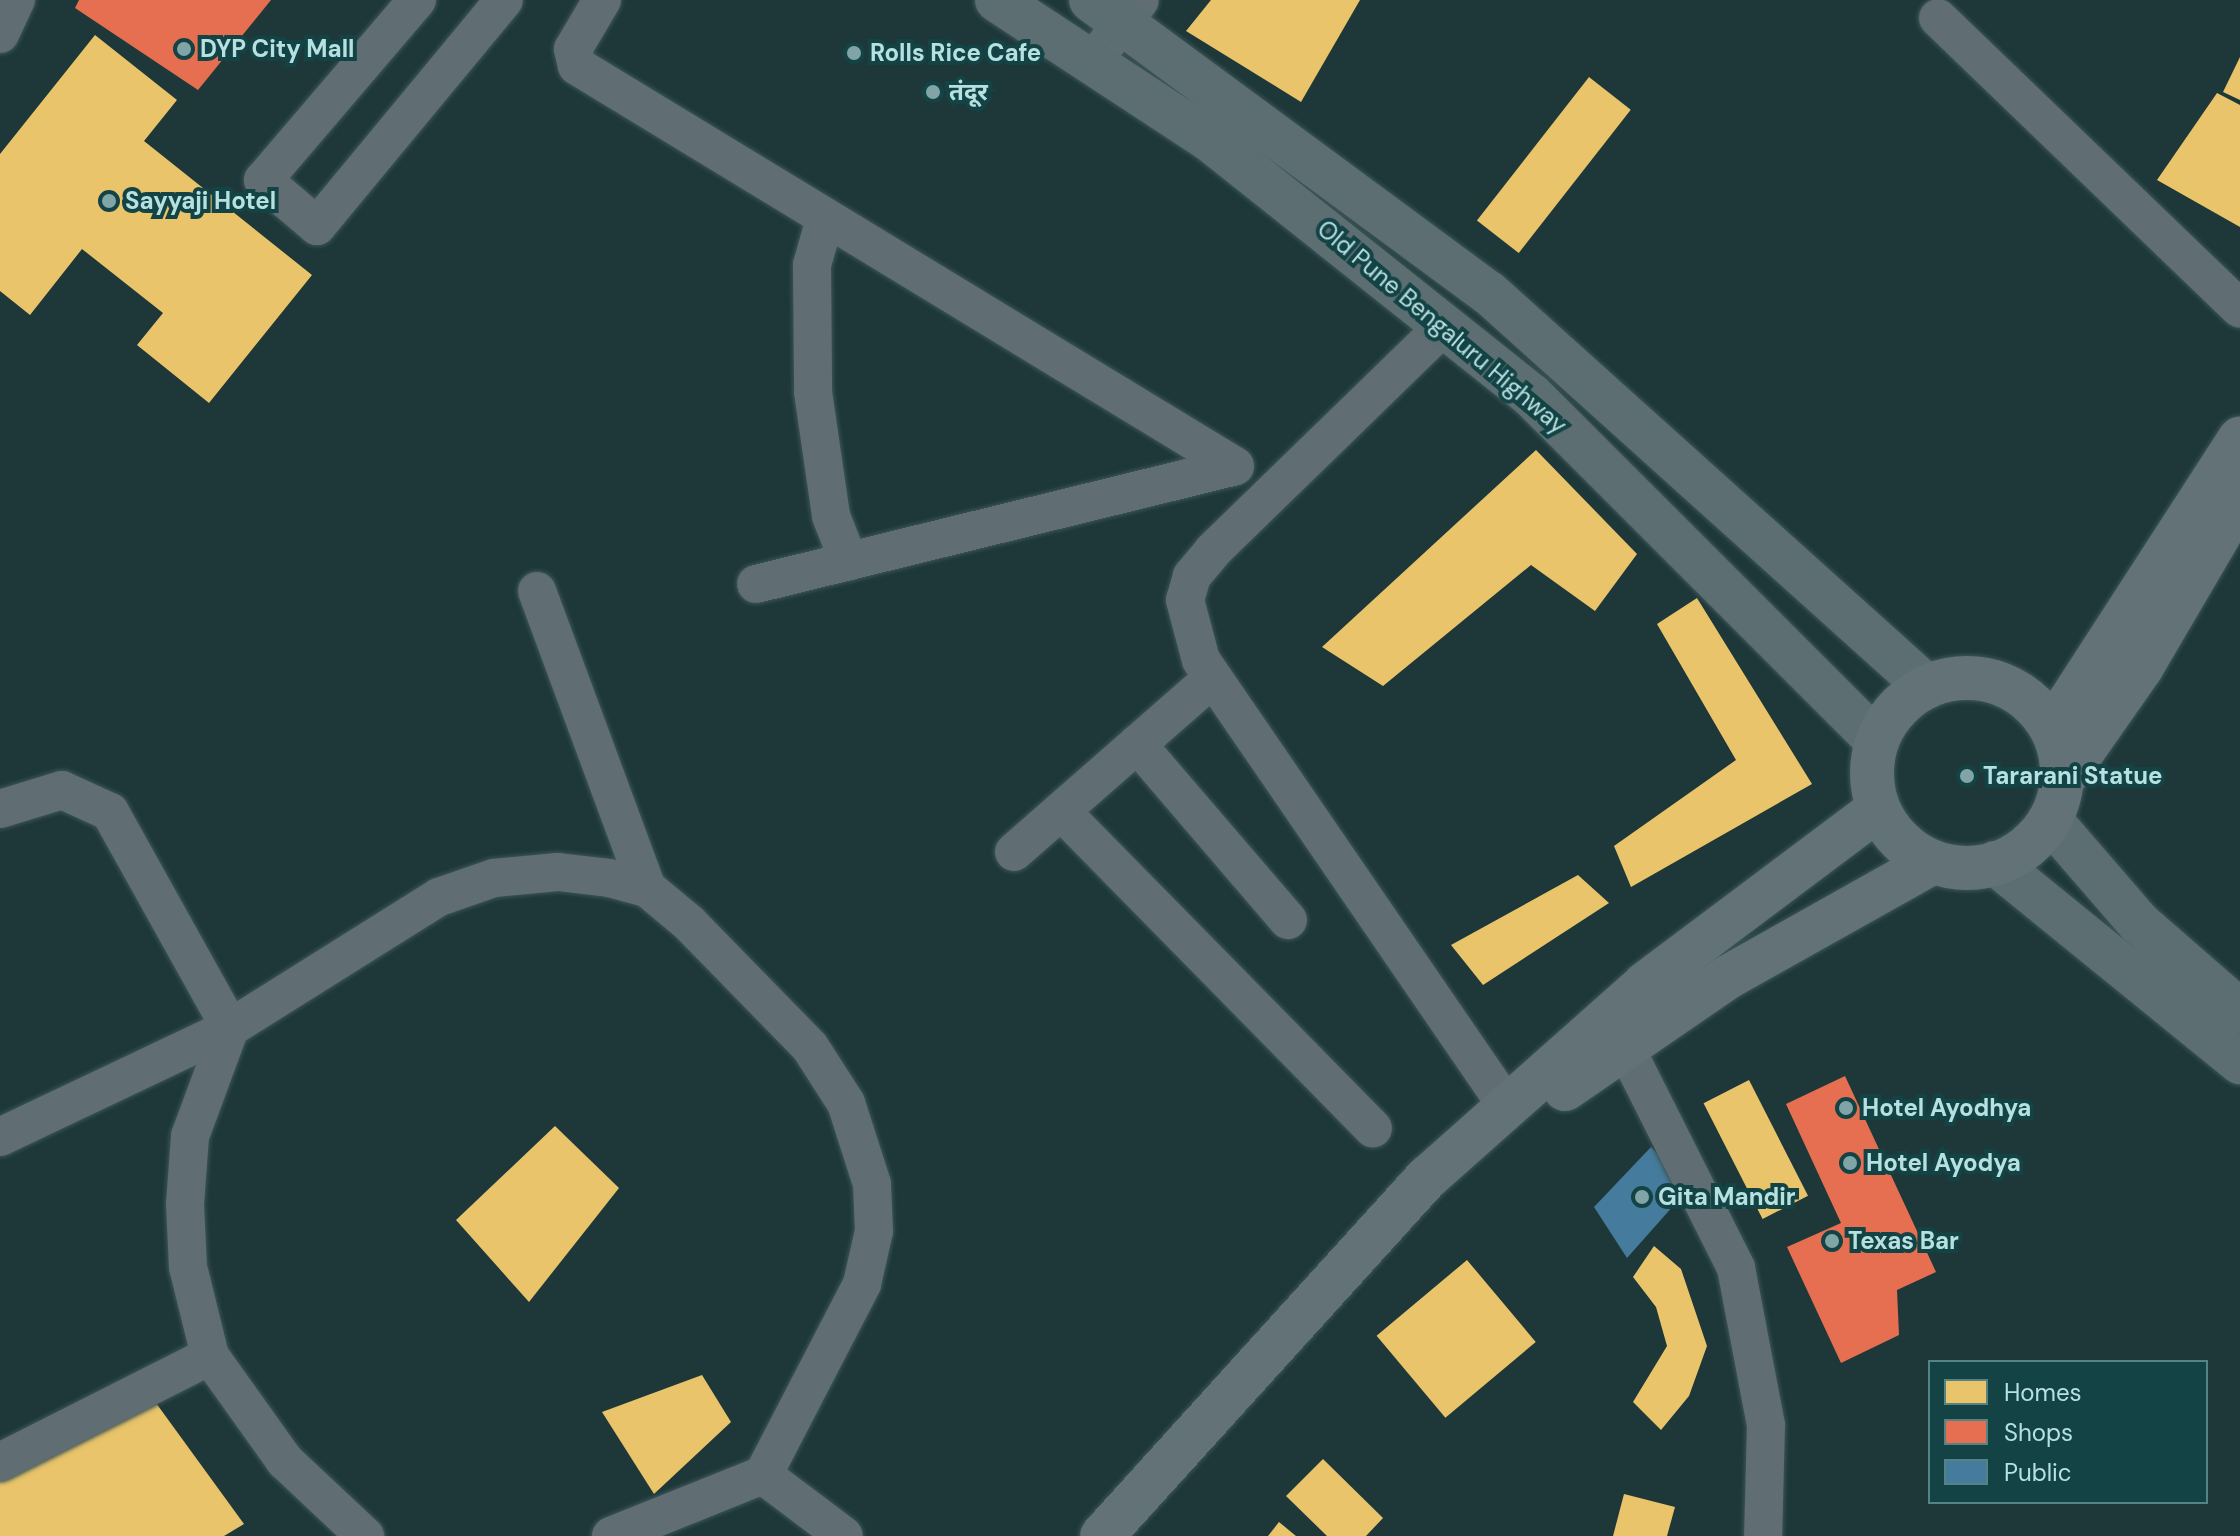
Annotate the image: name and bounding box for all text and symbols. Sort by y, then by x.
place label: DYP City Mall [200,35,354,63]
place label: Rolls Rice Cafe [870,39,1041,67]
marker: DYP City Mall [175,40,193,58]
marker: Rolls Rice Cafe [845,44,863,62]
place label: तंदूर [949,78,988,106]
marker: तंदूर [924,83,942,101]
place label: Sayyaji Hotel [125,187,276,215]
marker: Sayyaji Hotel [100,192,118,210]
street label: Old Pune Bengaluru Highway [1312,214,1572,440]
place label: Tararani Statue [1983,762,2163,790]
marker: Tararani Statue [1958,767,1976,785]
place label: Hotel Ayodhya [1862,1094,2031,1122]
marker: Hotel Ayodhya [1837,1099,1855,1117]
place label: Hotel Ayodya [1866,1149,2021,1177]
marker: Hotel Ayodya [1841,1154,1859,1172]
place label: Gita Mandir [1658,1183,1796,1211]
marker: Gita Mandir [1633,1188,1651,1206]
place label: Texas Bar [1848,1227,1959,1255]
marker: Texas Bar [1823,1232,1841,1250]
legend [1928,1360,2208,1504]
text: Homes [2004,1377,2082,1408]
text: Shops [2004,1417,2073,1448]
text: Public [2004,1457,2072,1488]

